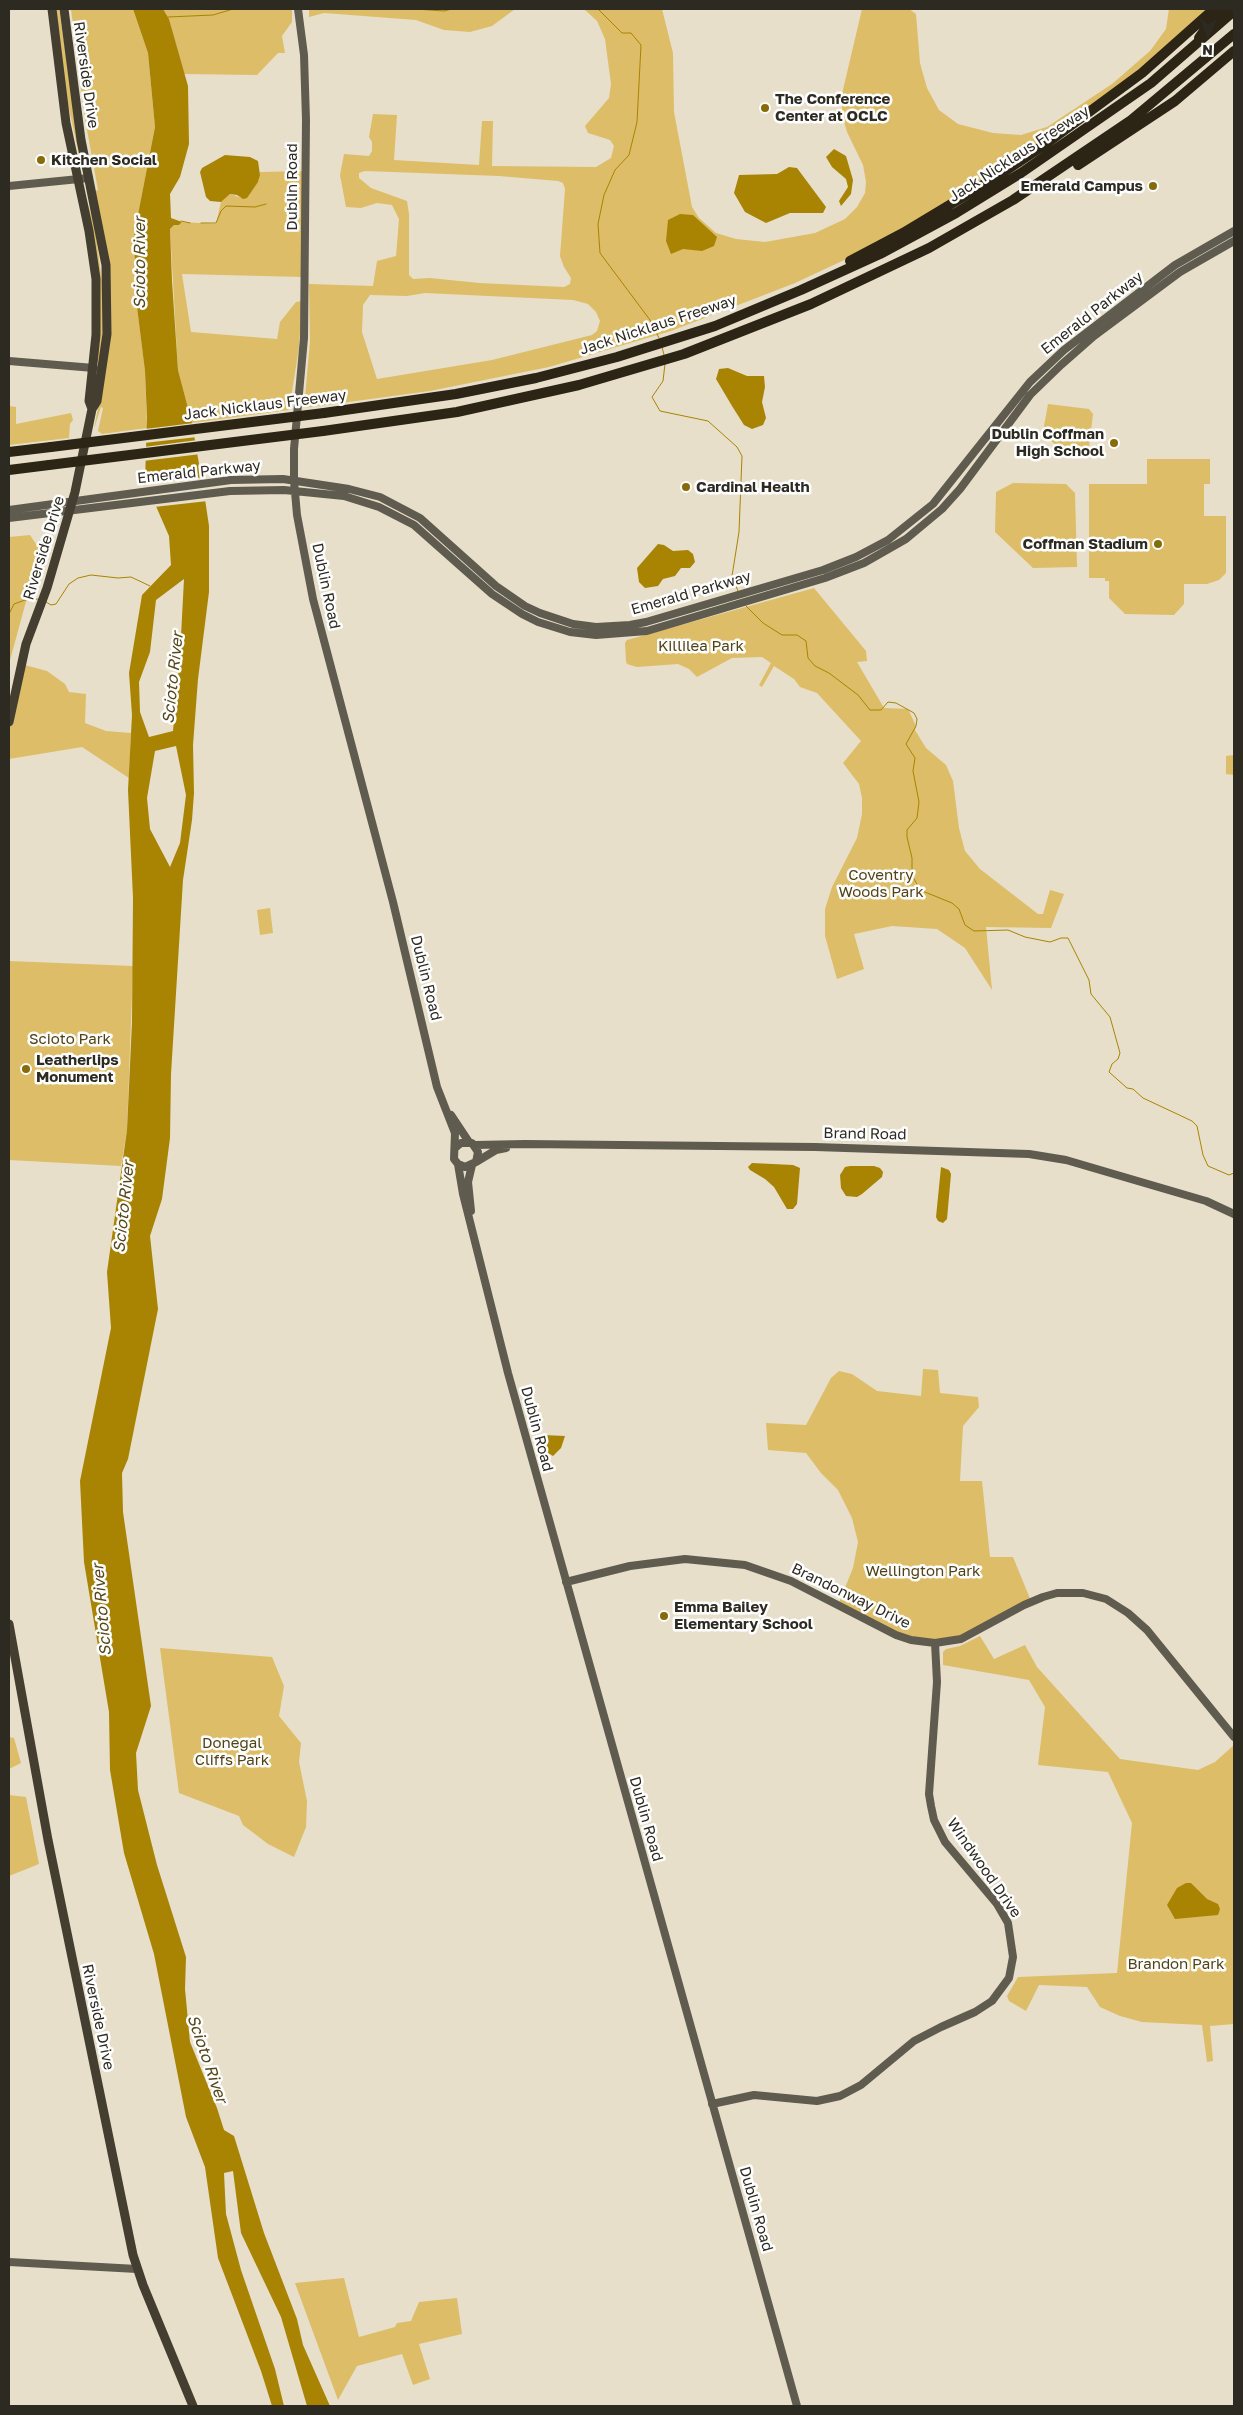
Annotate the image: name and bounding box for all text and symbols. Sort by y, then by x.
north arrow [1183,10,1233,60]
street label: Riverside Drive [70,20,102,130]
text: N [1202,42,1213,59]
place label: The Conference Center at OCLC [775,90,890,125]
marker: The Conference Center at OCLC [759,102,771,114]
street label: Jack Nicklaus Freeway [945,102,1093,206]
street label: Dublin Road [283,143,301,231]
place label: Kitchen Social [51,151,157,169]
marker: Kitchen Social [35,154,47,166]
place label: Emerald Campus [1020,177,1143,195]
marker: Emerald Campus [1147,180,1159,192]
water label: Scioto River [130,217,150,309]
street label: Emerald Parkway [1038,268,1146,358]
street label: Jack Nicklaus Freeway [577,291,739,359]
street label: Jack Nicklaus Freeway [183,386,347,424]
place label: Dublin Coffman High School [991,425,1104,460]
marker: Dublin Coffman High School [1108,437,1120,449]
street label: Emerald Parkway [136,457,262,487]
place label: Cardinal Health [696,478,810,496]
marker: Cardinal Health [680,481,692,493]
street label: Riverside Drive [20,494,68,602]
place label: Coffman Stadium [1023,535,1148,553]
marker: Coffman Stadium [1152,538,1164,550]
street label: Dublin Road [308,541,344,631]
street label: Emerald Parkway [629,567,753,619]
water label: Scioto River [159,631,187,725]
park label: Killilea Park [658,637,744,655]
park label: Coventry Woods Park [838,866,924,901]
street label: Dublin Road [407,933,445,1023]
park label: Scioto Park [29,1030,111,1048]
place label: Leatherlips Monument [36,1051,119,1086]
marker: Leatherlips Monument [20,1063,32,1075]
street label: Brand Road [823,1124,907,1144]
water label: Scioto River [110,1160,138,1254]
street label: Dublin Road [517,1384,557,1474]
street label: Brandonway Drive [789,1559,913,1633]
park label: Wellington Park [865,1562,981,1580]
water label: Scioto River [88,1563,116,1657]
place label: Emma Bailey Elementary School [674,1598,813,1633]
marker: Emma Bailey Elementary School [658,1610,670,1622]
park label: Donegal Cliffs Park [195,1734,269,1769]
street label: Dublin Road [625,1775,667,1863]
street label: Windwood Drive [943,1815,1025,1921]
park label: Brandon Park [1127,1955,1225,1973]
street label: Riverside Drive [78,1962,118,2072]
water label: Scioto River [183,2012,231,2106]
street label: Dublin Road [735,2165,777,2253]

